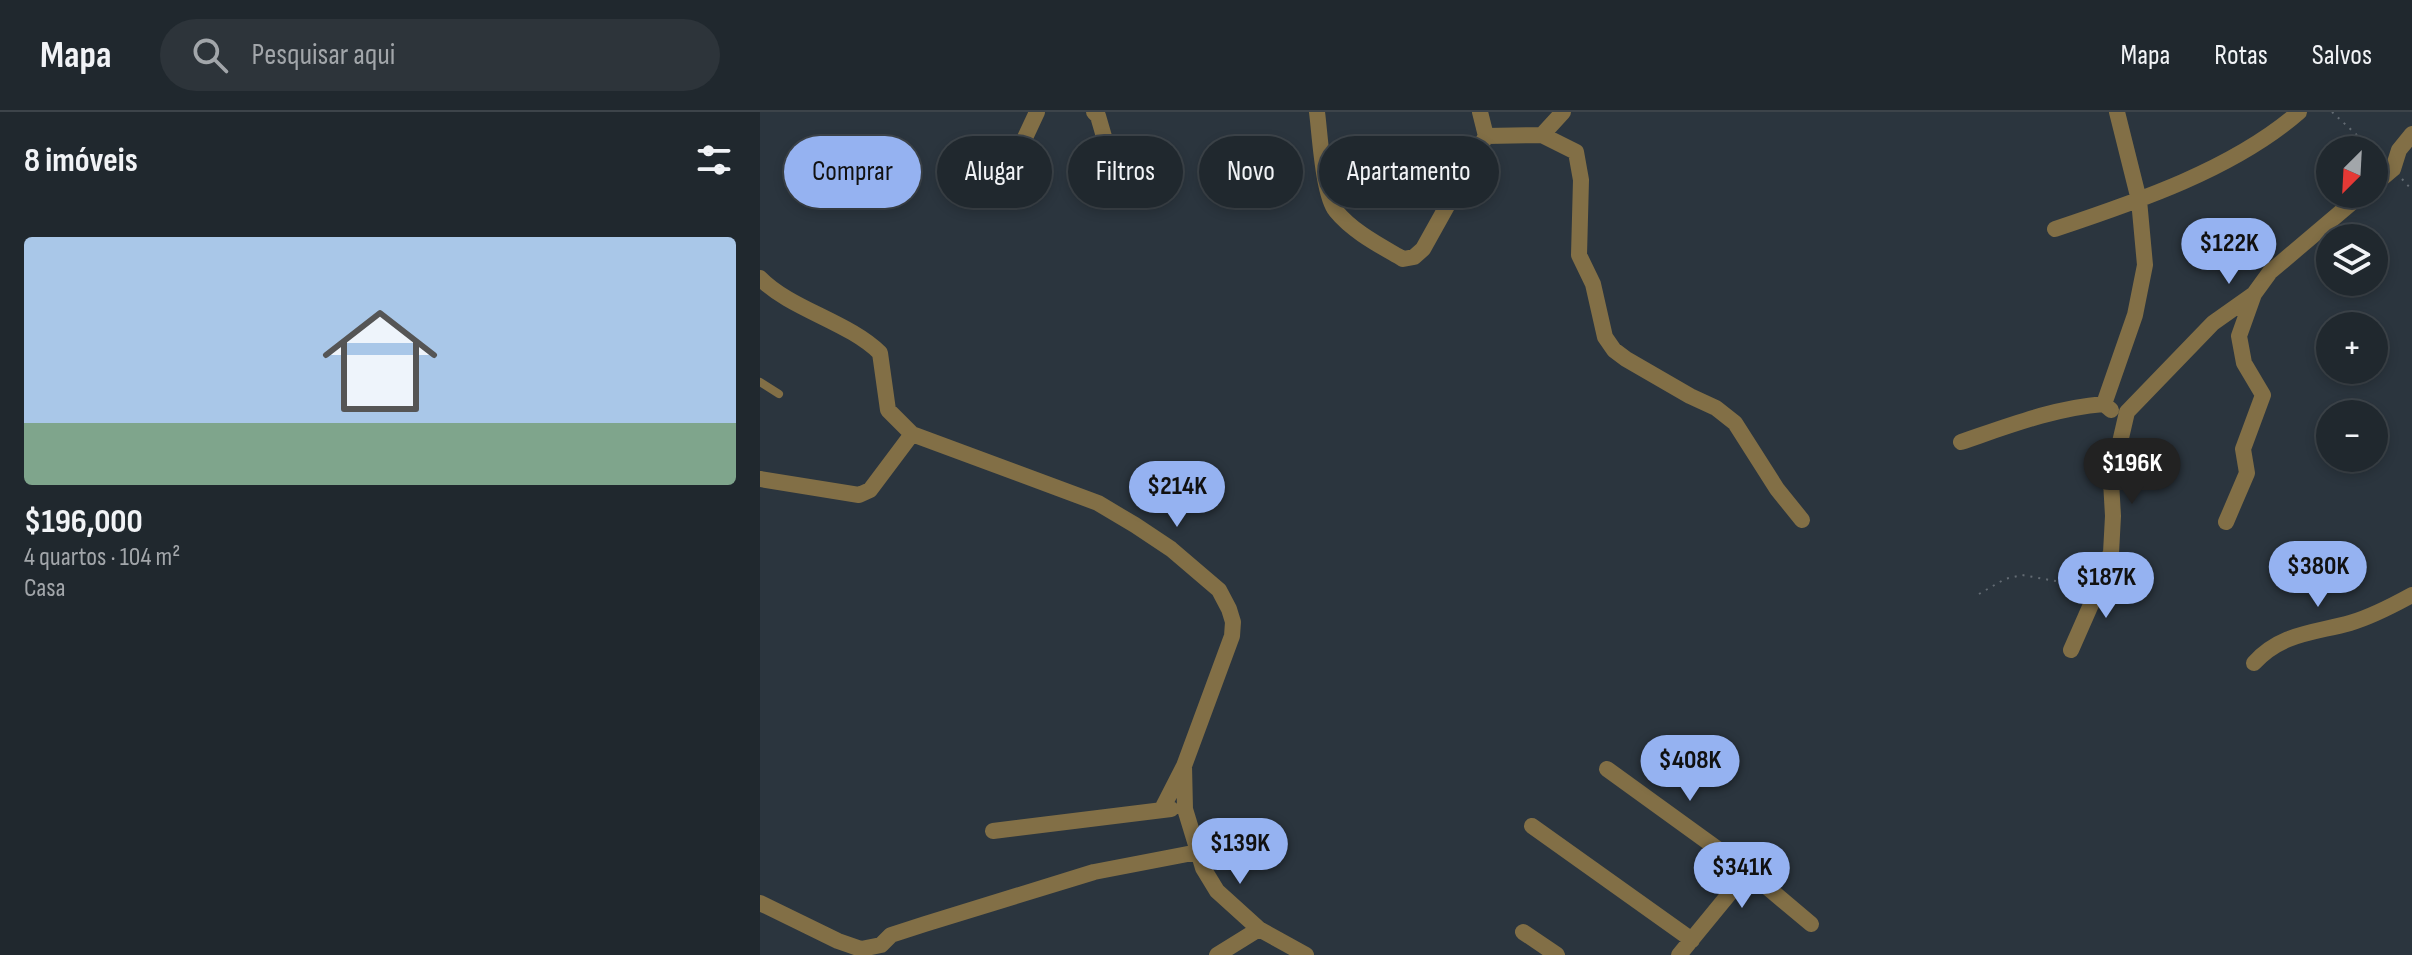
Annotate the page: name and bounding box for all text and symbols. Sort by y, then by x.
search box [160,19,720,91]
text: Mapa [40,33,112,78]
icon: search [188,33,232,77]
text: Pesquisar aqui [252,37,395,73]
text: Mapa [2121,39,2170,72]
text: Rotas [2214,39,2268,72]
text: Salvos [2312,39,2372,72]
chip: Comprar [784,136,921,208]
chip: Alugar [937,136,1052,208]
chip: Filtros [1068,136,1183,208]
chip: Novo [1199,136,1303,208]
chip: Apartamento [1319,136,1499,208]
north arrow [2316,136,2388,208]
map controls [2316,136,2388,472]
icon: filters [692,138,736,182]
text: 8 imóveis [24,140,138,181]
pin: $122K [2173,218,2285,286]
button: layers [2316,224,2388,296]
text: $122K [2199,228,2259,259]
icon: home [308,289,452,433]
button: + [2316,312,2388,384]
button: − [2316,400,2388,472]
pin: $196K [2076,438,2188,506]
text: $196K [2102,448,2162,479]
pin: $214K [1121,461,1233,529]
text: $214K [1147,471,1207,502]
text: $196,000 [24,501,143,542]
pin: $380K [2262,541,2374,609]
text: 4 quartos · 104 m² [24,542,180,573]
text: $380K [2287,551,2349,582]
pin: $187K [2050,552,2162,620]
text: $187K [2076,562,2136,593]
text: Casa [24,573,65,604]
pin: $408K [1634,735,1746,803]
text: $408K [1659,745,1721,776]
pin: $139K [1184,818,1296,886]
text: $139K [1210,828,1270,859]
pin: $341K [1686,842,1798,910]
text: $341K [1712,852,1772,883]

